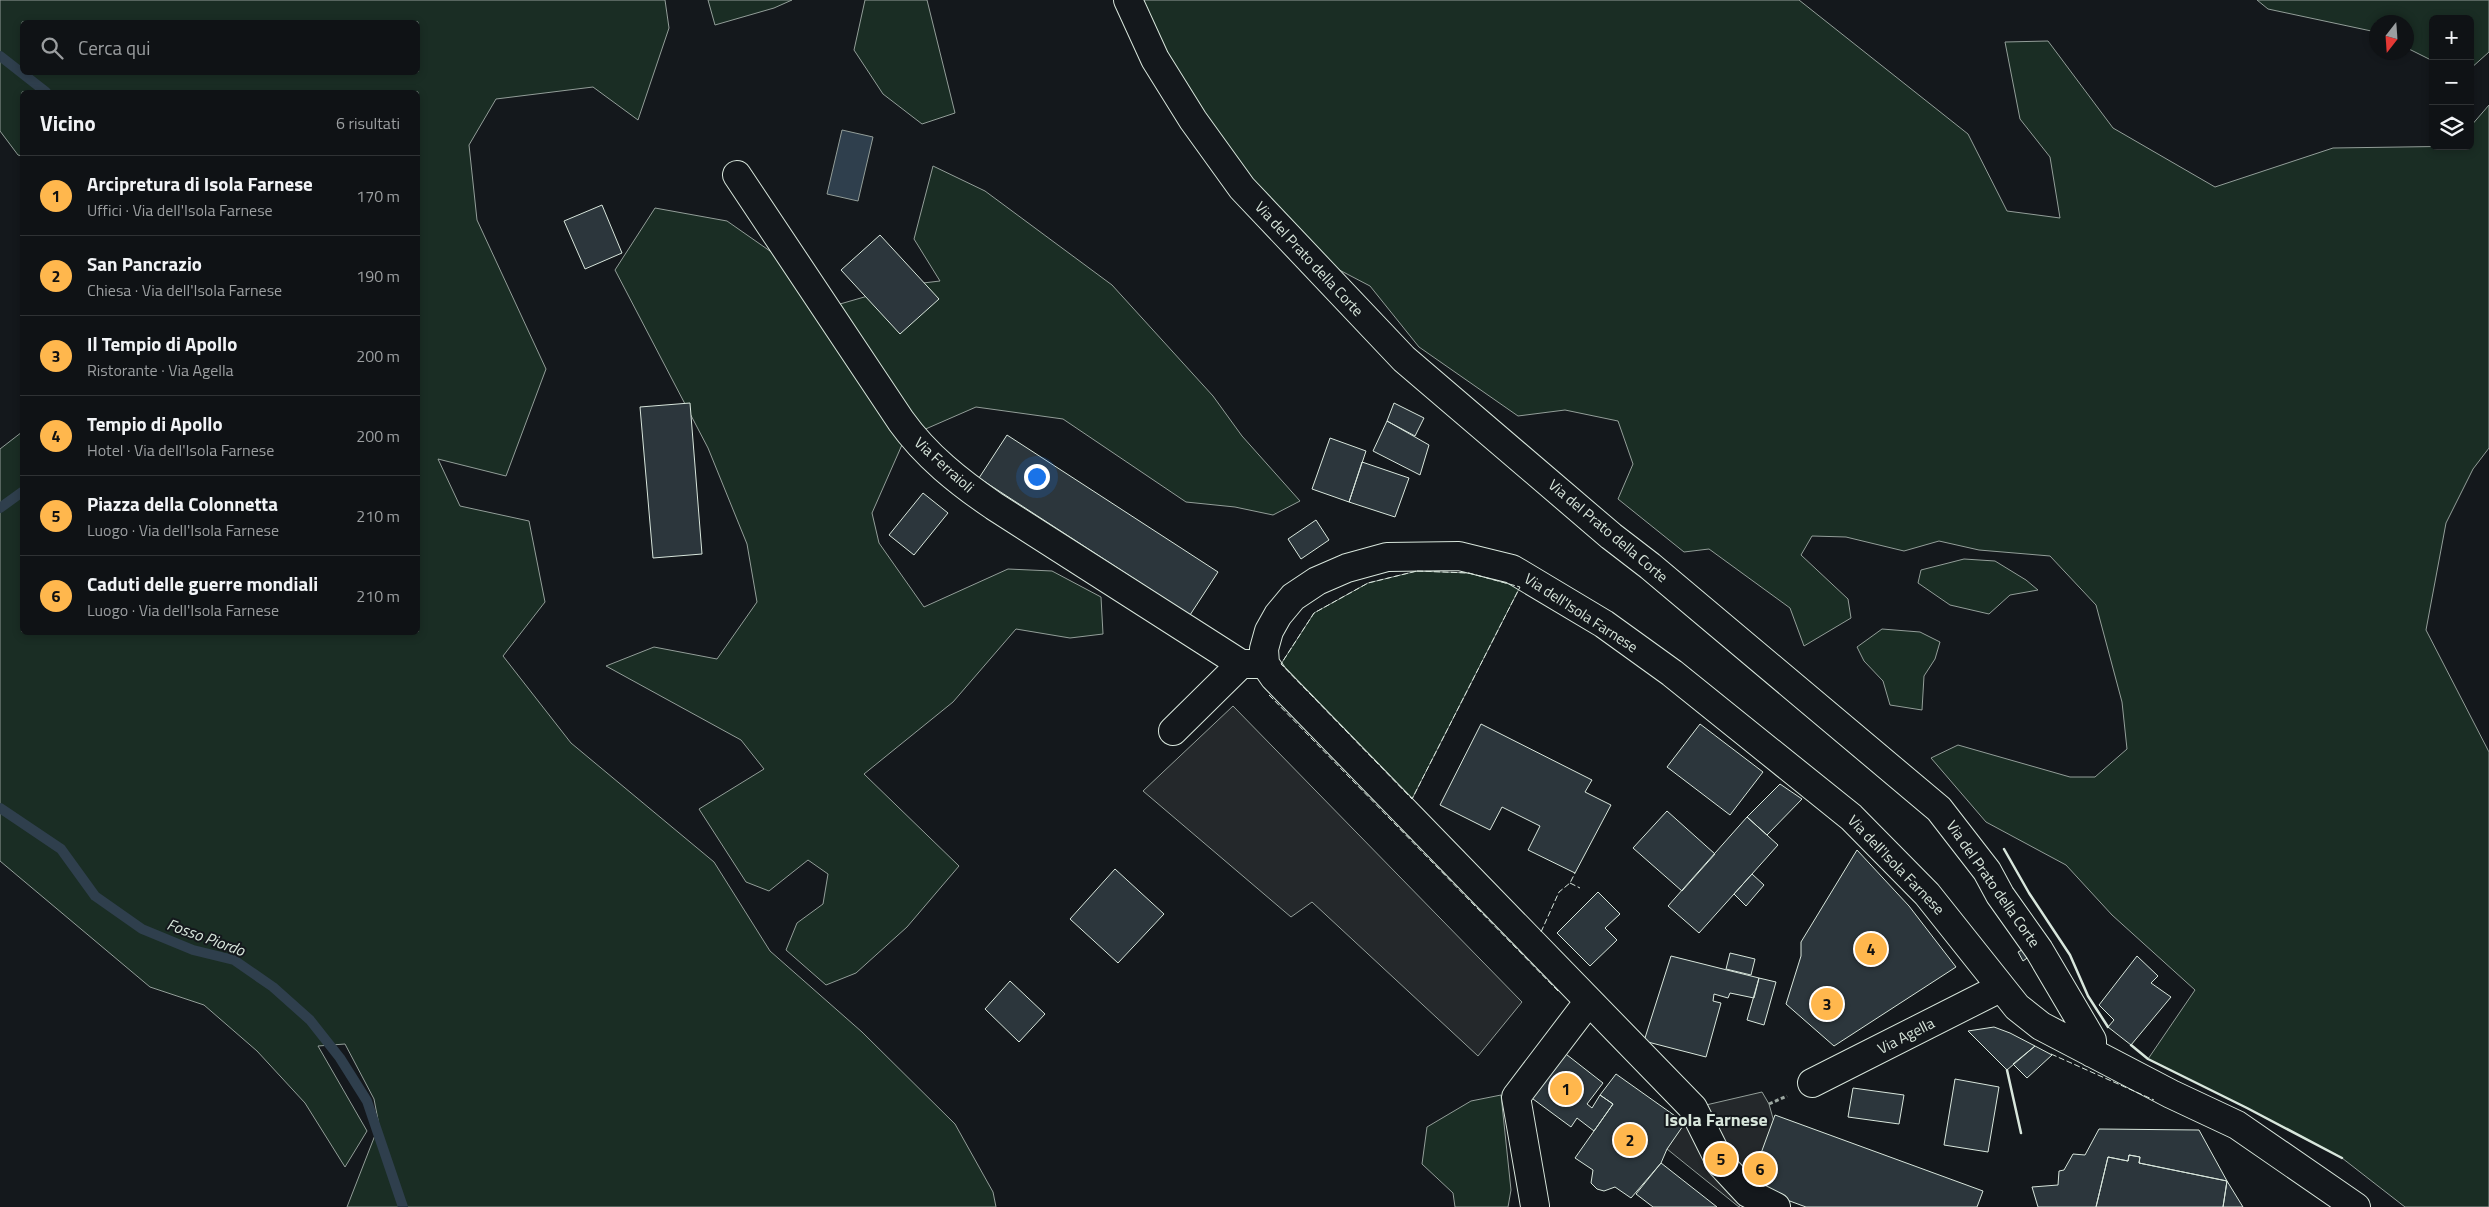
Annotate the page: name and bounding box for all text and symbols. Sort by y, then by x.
north arrow [2369,15,2414,60]
map controls [2429,15,2474,150]
button: + [2429,15,2474,60]
search box [20,20,420,75]
text: Cerca qui [78,33,150,62]
icon: search [38,34,66,62]
button: − [2429,60,2474,105]
button: layers [2429,105,2474,150]
text: Vicino [40,107,96,139]
text: 6 risultati [336,111,400,135]
text: Arcipretura di Isola Farnese [87,169,313,198]
text: 1 [52,184,60,208]
text: 170 m [356,184,400,208]
street label: Via del Prato della Corte [1250,196,1369,322]
text: Uffici · Via dell'Isola Farnese [87,198,273,222]
text: San Pancrazio [87,249,202,278]
text: 2 [52,264,60,288]
text: 190 m [356,264,400,288]
text: Chiesa · Via dell'Isola Farnese [87,278,282,302]
text: Il Tempio di Apollo [87,329,237,358]
text: 3 [52,344,60,368]
text: 200 m [356,344,400,368]
text: Ristorante · Via Agella [87,358,234,382]
text: Tempio di Apollo [87,409,223,438]
text: 4 [52,424,60,448]
text: 200 m [356,424,400,448]
street label: Via Ferraioli [909,431,979,498]
text: Hotel · Via dell'Isola Farnese [87,438,274,462]
your location [1024,464,1050,490]
street label: Via del Prato della Corte [1543,473,1673,588]
text: Piazza della Colonnetta [87,489,278,518]
text: 5 [52,504,60,528]
text: 210 m [356,504,400,528]
text: Luogo · Via dell'Isola Farnese [87,518,279,542]
street label: Via dell'Isola Farnese [1520,567,1643,658]
text: Caduti delle guerre mondiali [87,569,318,598]
text: 6 [52,584,60,608]
text: 210 m [356,584,400,608]
text: Luogo · Via dell'Isola Farnese [87,598,279,622]
street label: Via dell'Isola Farnese [1842,809,1950,920]
street label: Via del Prato della Corte [1941,816,2046,952]
water label: Fosso Piordo [164,912,249,963]
pin: 4 [1855,930,1887,968]
pin: 3 [1811,985,1843,1023]
street label: Via Agella [1873,1011,1939,1060]
pin: 1 [1550,1070,1582,1108]
district label: Isola Farnese [1664,1106,1768,1133]
pin: 2 [1614,1121,1646,1159]
pin: 5 [1705,1140,1737,1178]
pin: 6 [1744,1150,1776,1188]

